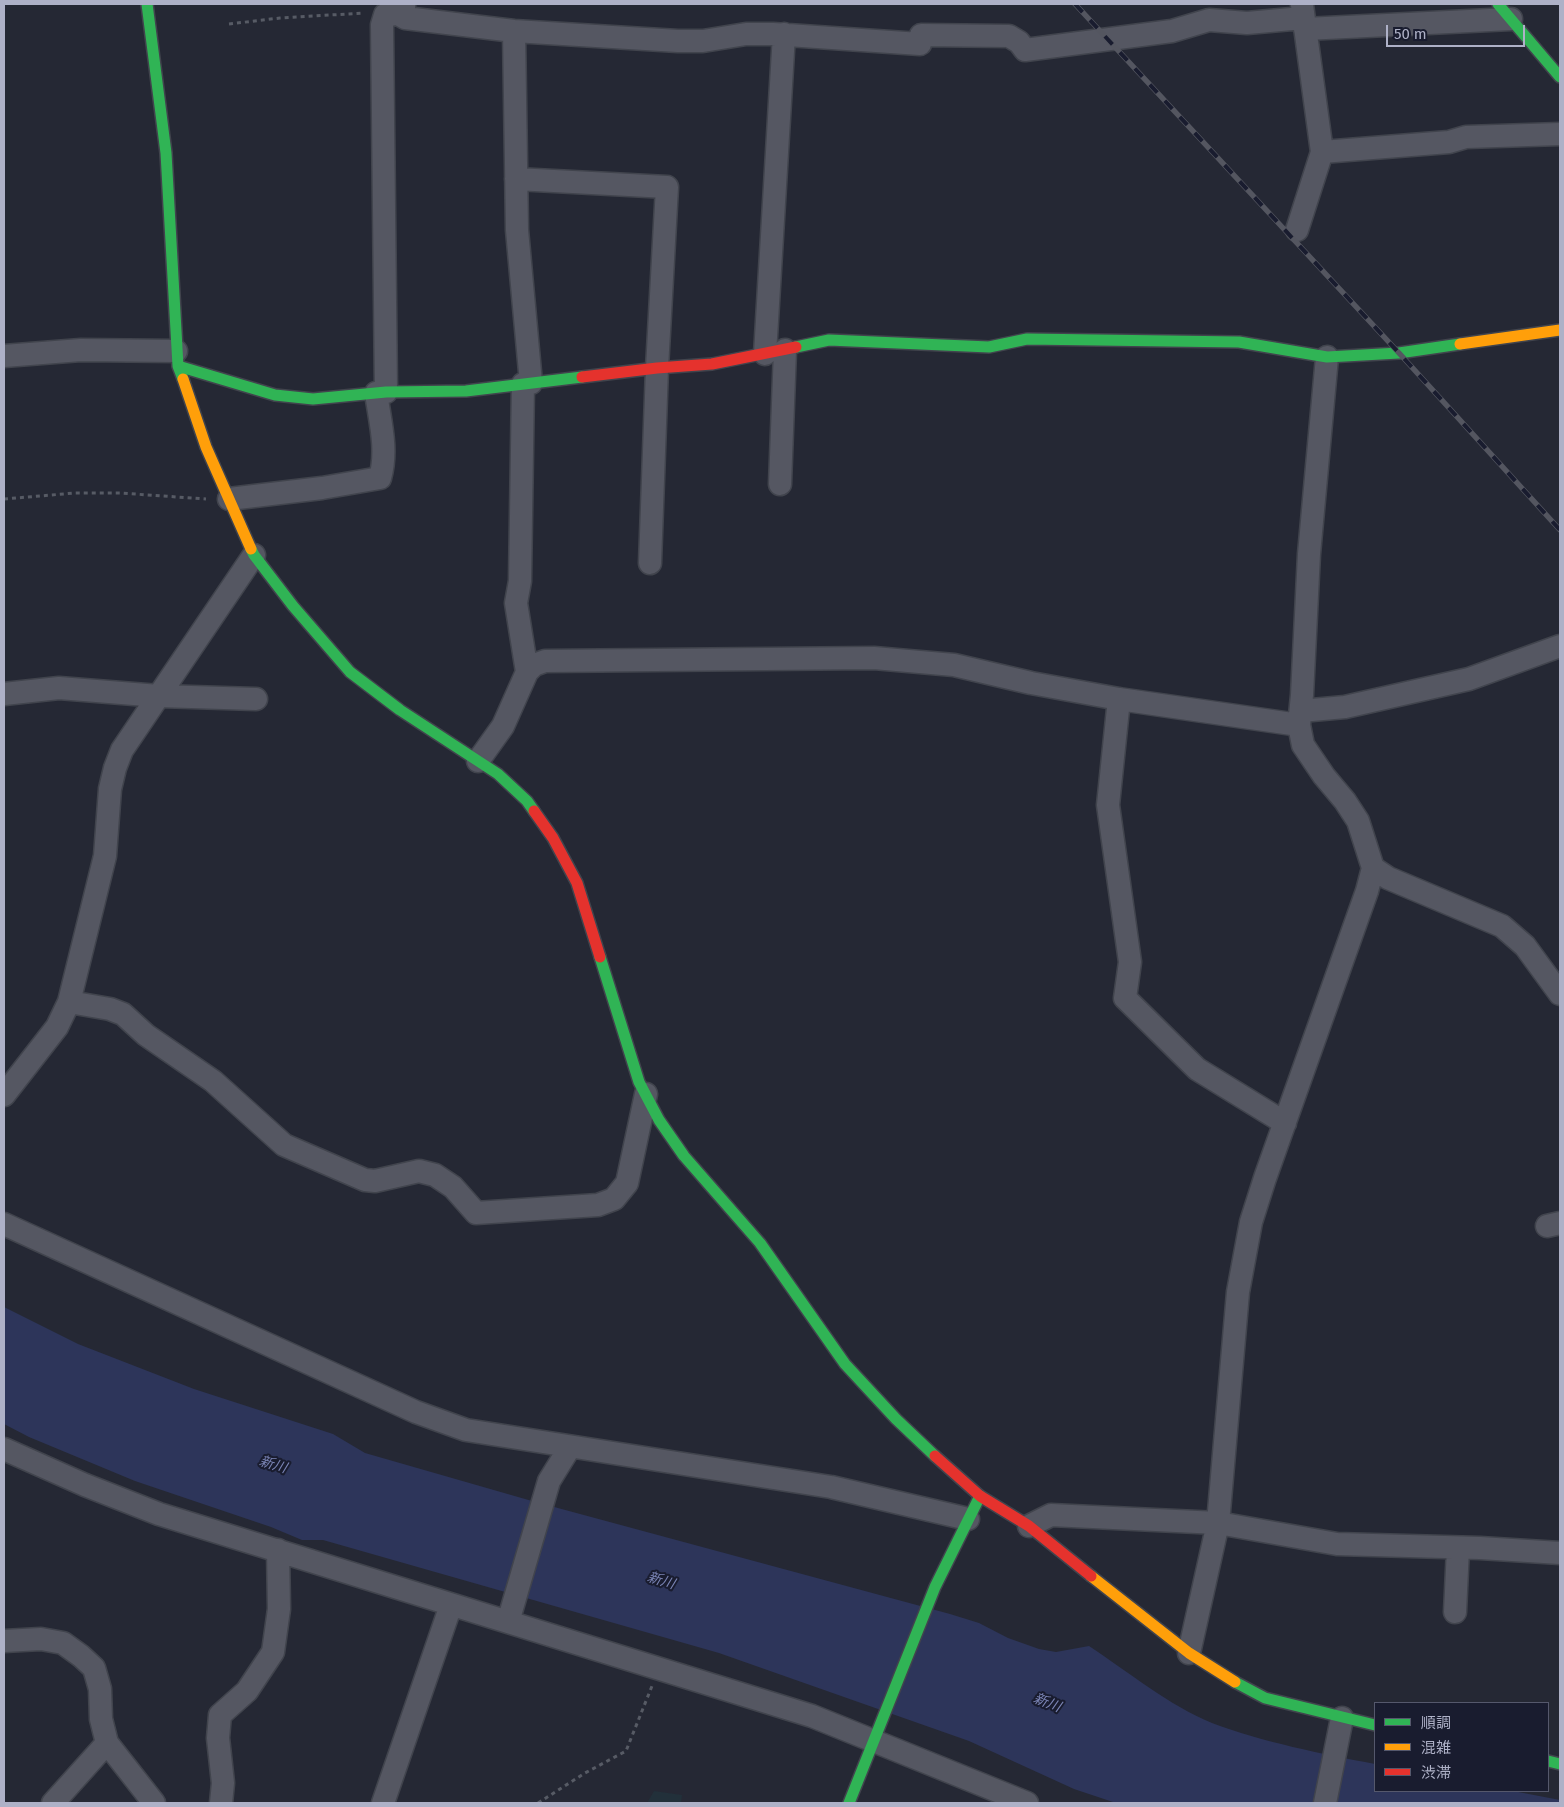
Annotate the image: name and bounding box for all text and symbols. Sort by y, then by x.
scale bar [1389,15,1528,47]
text: 50 m [1394,25,1427,43]
water label: 新川 [257,1453,289,1477]
water label: 新川 [645,1569,677,1593]
water label: 新川 [1031,1690,1063,1716]
legend [1374,1702,1549,1792]
text: 順調 [1421,1714,1451,1732]
text: 混雑 [1421,1739,1451,1757]
text: 渋滞 [1421,1764,1451,1782]

